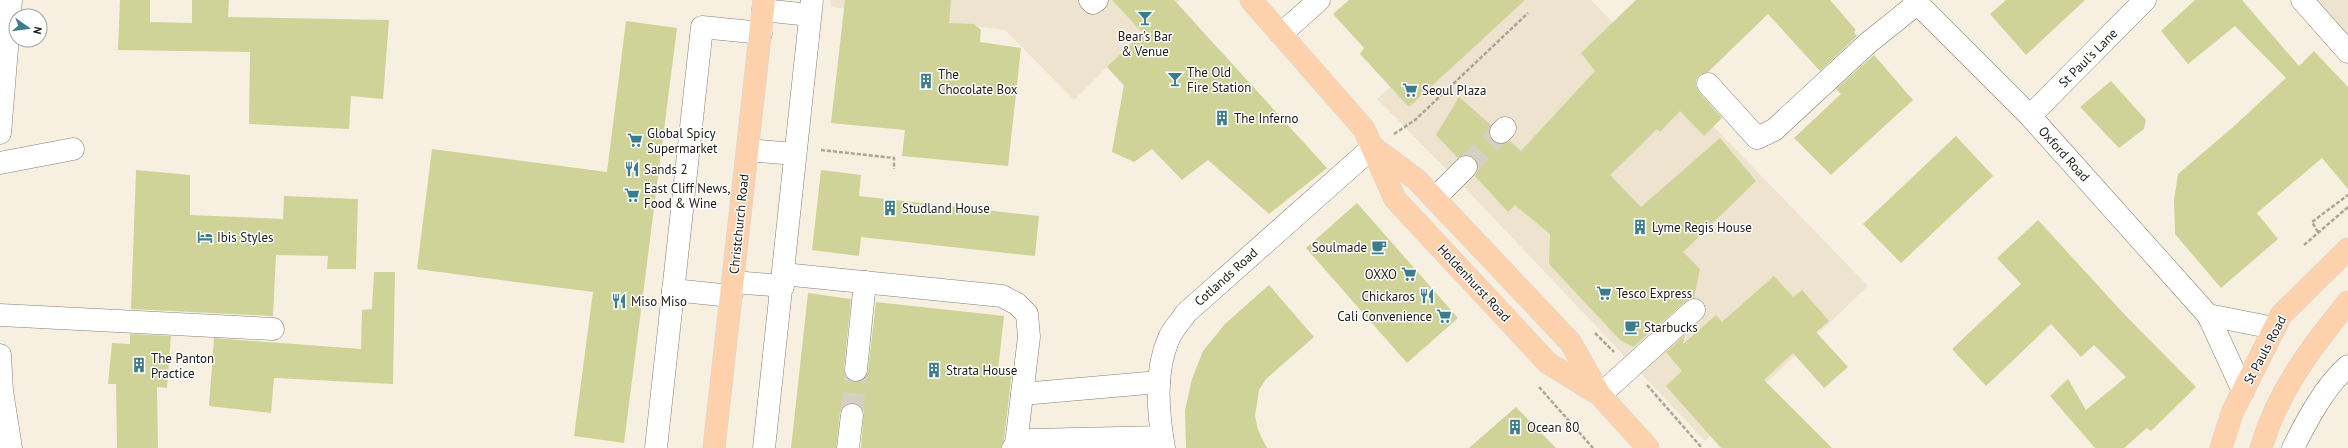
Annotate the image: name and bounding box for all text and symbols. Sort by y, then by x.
north arrow [8,8,48,48]
bar icon: Bear's Bar & Venue [1136,9,1154,27]
text: N [30,25,45,36]
street label: St Paul's Lane [2055,25,2121,91]
place label: Bear's Bar & Venue [1118,28,1173,60]
place label: The Old Fire Station [1187,64,1251,96]
place label: The Chocolate Box [938,66,1018,98]
bar icon: The Old Fire Station [1166,70,1184,88]
building icon: The Chocolate Box [917,72,935,90]
supermarket icon: Seoul Plaza [1401,81,1419,99]
place label: Seoul Plaza [1422,82,1486,99]
building icon: The Inferno [1213,109,1231,127]
place label: The Inferno [1234,110,1298,127]
street label: Oxford Road [2035,123,2093,185]
place label: Global Spicy Supermarket [647,125,718,157]
supermarket icon: Global Spicy Supermarket [626,131,644,149]
restaurant icon: Sands 2 [623,160,641,178]
place label: Sands 2 [644,161,688,178]
street label: Christchurch Road [725,173,753,275]
place label: East Cliff News, Food & Wine [644,180,730,212]
supermarket icon: East Cliff News, Food & Wine [623,186,641,204]
building icon: Studland House [881,199,899,217]
place label: Studland House [902,200,990,217]
building icon: Lyme Regis House [1631,218,1649,236]
place label: Lyme Regis House [1652,219,1752,236]
hotel icon: Ibis Styles [196,228,214,246]
place label: Ibis Styles [217,229,273,246]
cafe icon: Soulmade [1370,238,1388,256]
place label: Soulmade [1312,239,1367,256]
street label: Holdenhurst Road [1434,241,1514,325]
street label: Cotlands Road [1191,244,1261,310]
supermarket icon: OXXO [1400,265,1418,283]
place label: OXXO [1365,266,1397,283]
supermarket icon: Tesco Express [1595,284,1613,302]
place label: Tesco Express [1616,285,1692,302]
restaurant icon: Chickaros [1418,287,1436,305]
place label: Chickaros [1362,288,1415,305]
restaurant icon: Miso Miso [610,292,628,310]
place label: Miso Miso [631,293,687,310]
supermarket icon: Cali Convenience [1435,307,1453,325]
place label: Cali Convenience [1337,308,1432,325]
street label: St Pauls Road [2240,313,2290,387]
cafe icon: Starbucks [1623,318,1641,336]
place label: Starbucks [1644,319,1698,336]
place label: The Panton Practice [151,350,214,382]
building icon: The Panton Practice [130,356,148,374]
building icon: Strata House [925,361,943,379]
place label: Strata House [946,362,1017,379]
building icon: Ocean 80 [1506,418,1524,436]
place label: Ocean 80 [1527,419,1579,436]

